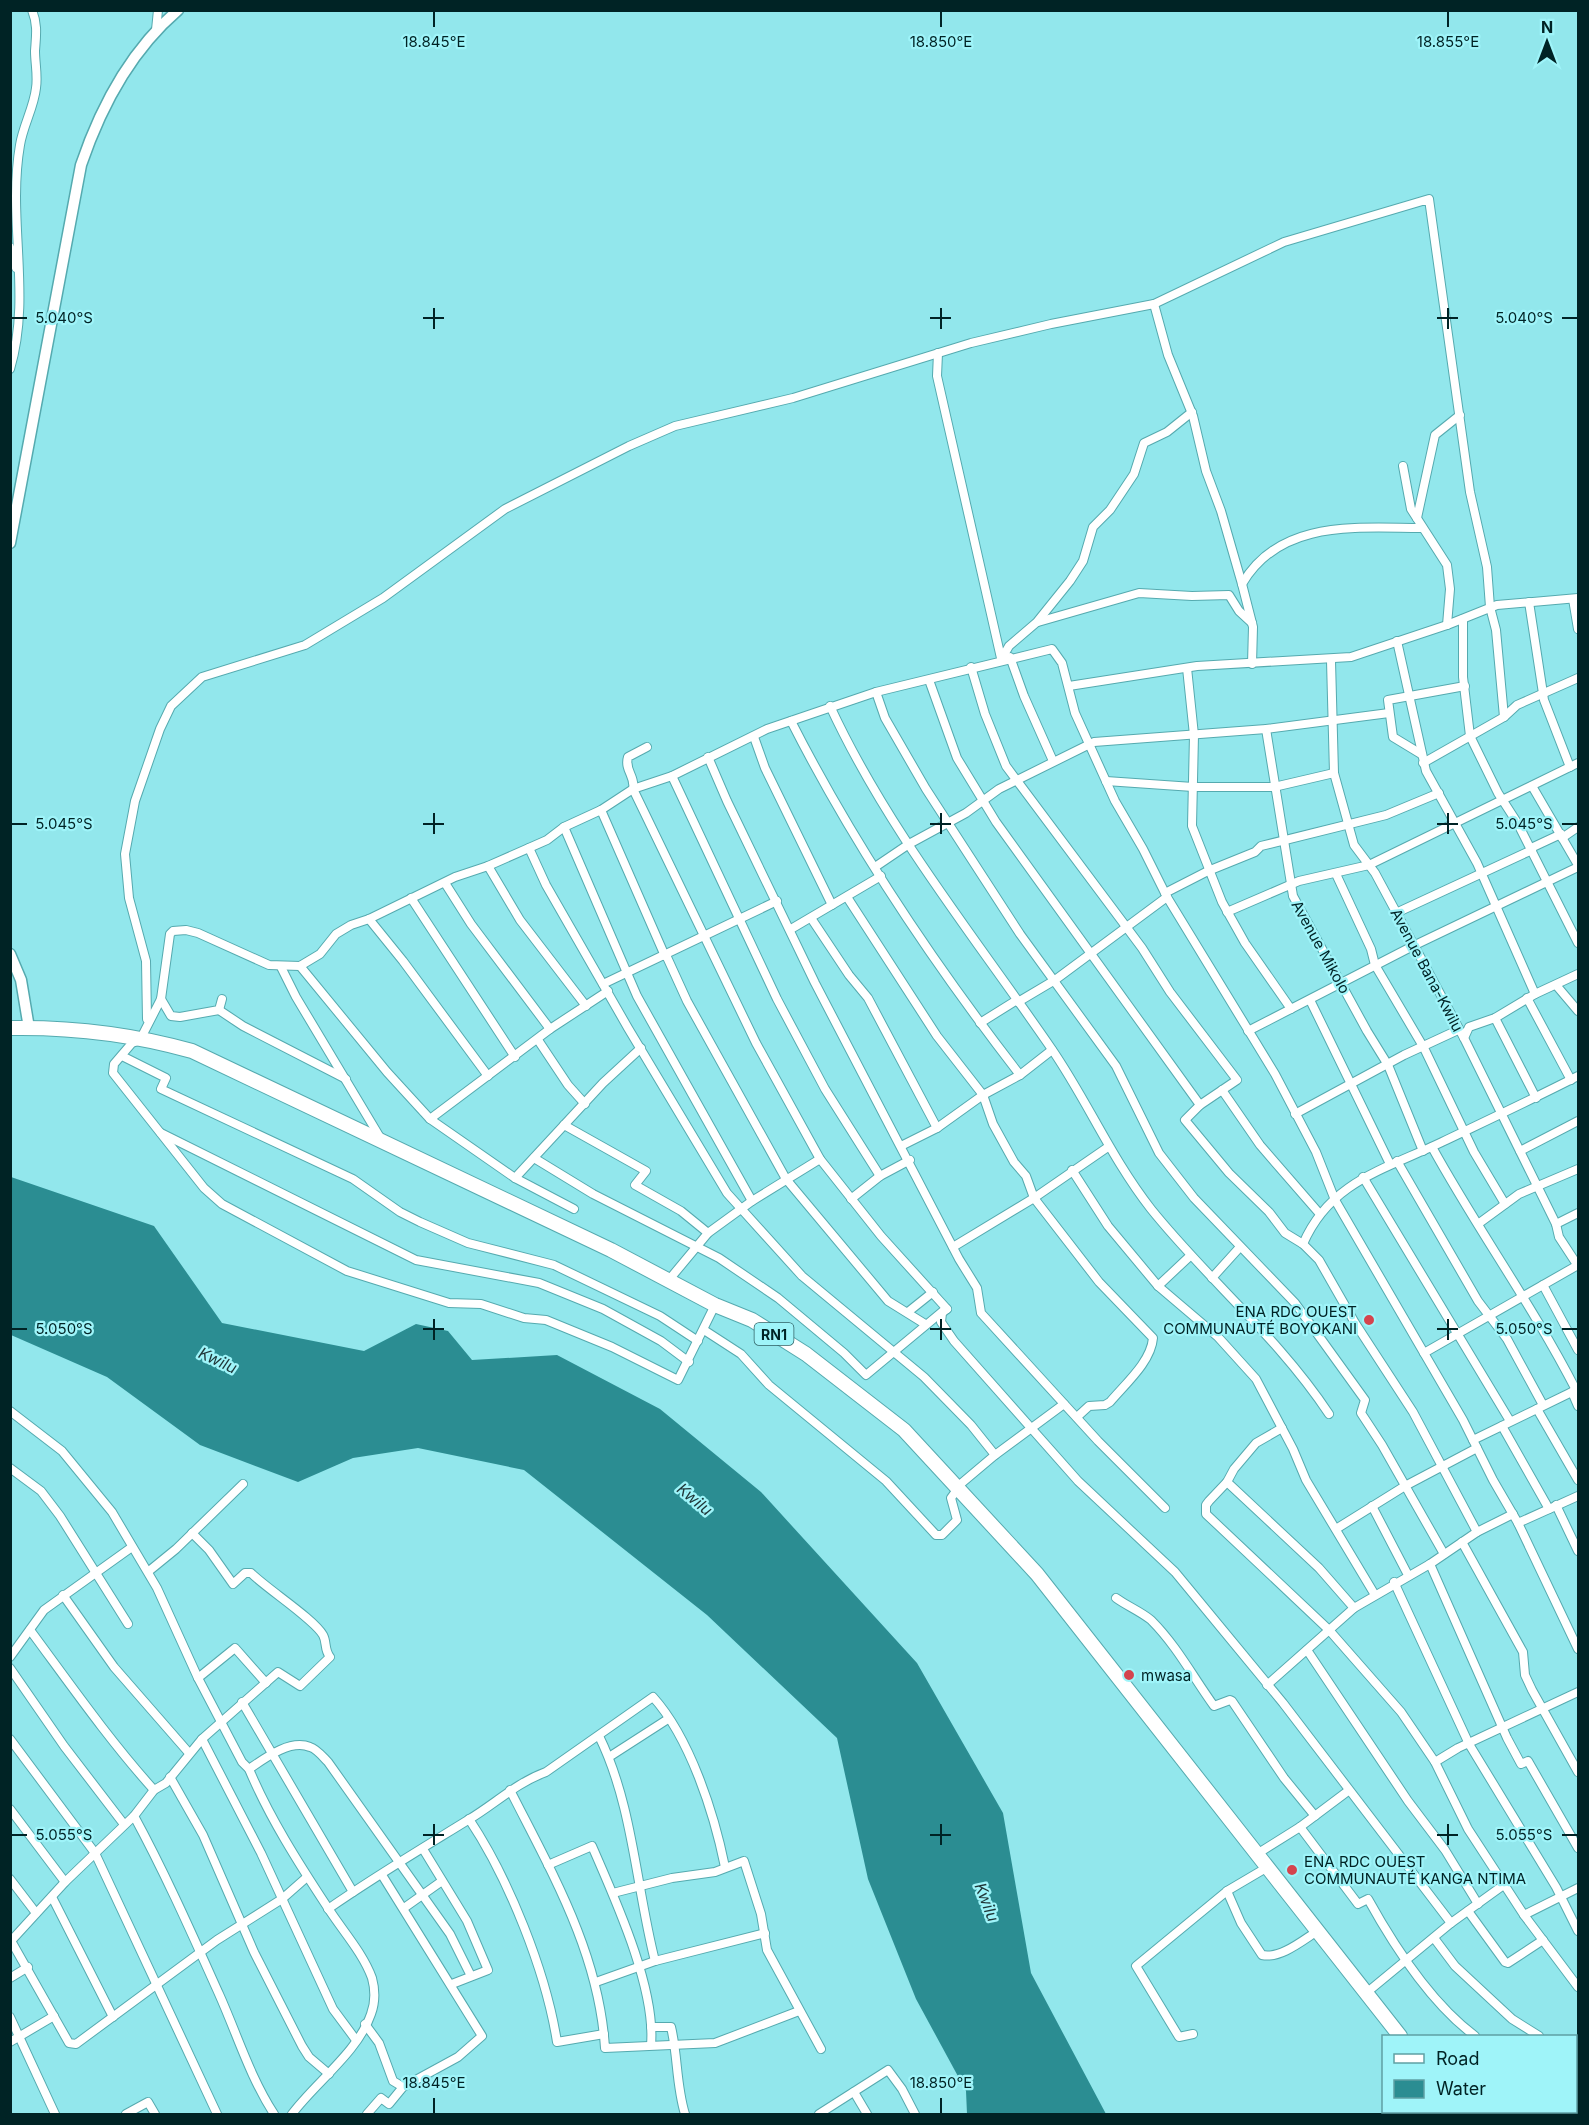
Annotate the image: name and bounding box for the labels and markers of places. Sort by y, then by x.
place label: ENA RDC OUEST COMMUNAUTÉ BOYOKANI [1163,1302,1357,1338]
marker: ENA RDC OUEST COMMUNAUTÉ BOYOKANI [1362,1313,1376,1327]
place label: mwasa [1141,1666,1191,1685]
marker: mwasa [1122,1668,1136,1682]
place label: ENA RDC OUEST COMMUNAUTÉ KANGA NTIMA [1304,1852,1526,1888]
marker: ENA RDC OUEST COMMUNAUTÉ KANGA NTIMA [1285,1863,1299,1877]

